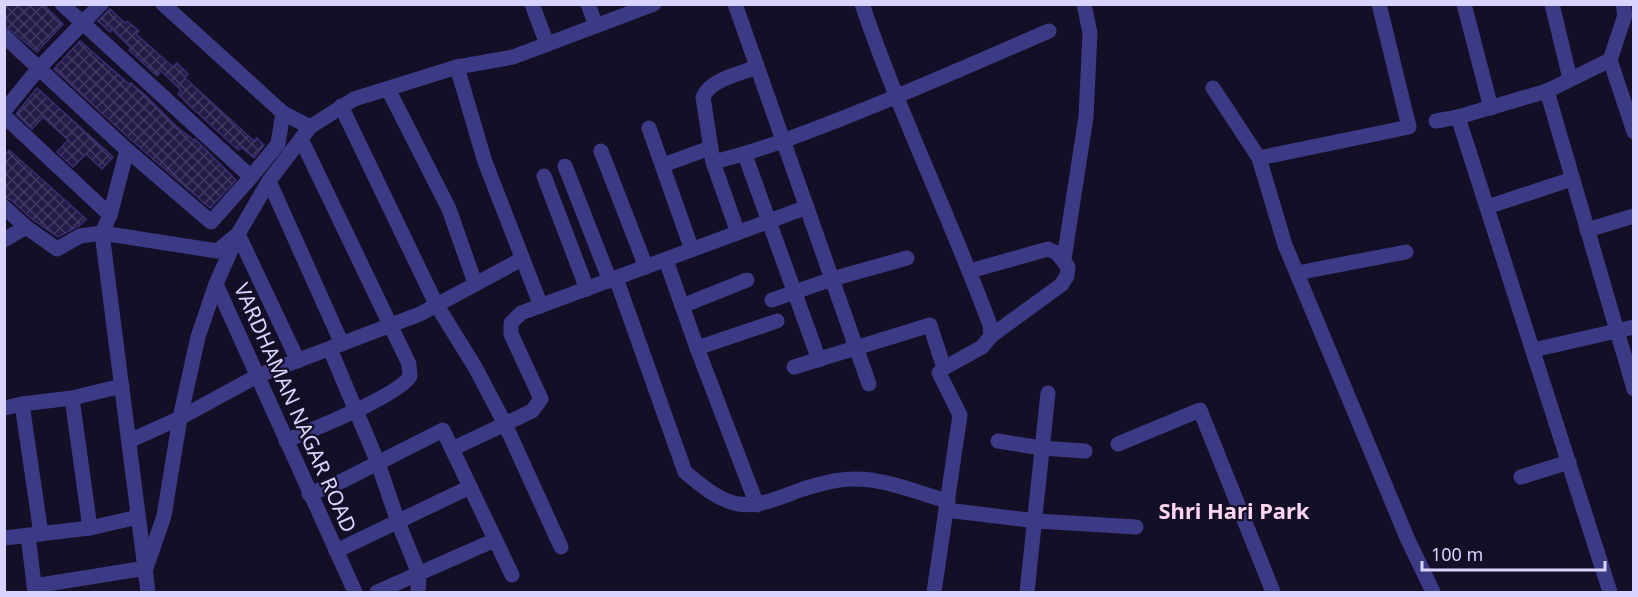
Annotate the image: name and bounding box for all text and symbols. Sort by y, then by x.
street label: VARDHAMAN NAGAR ROAD [228,278,364,537]
district label: Shri Hari Park [1158,495,1310,525]
scale bar [1422,534,1605,572]
text: 100 m [1431,542,1483,566]

